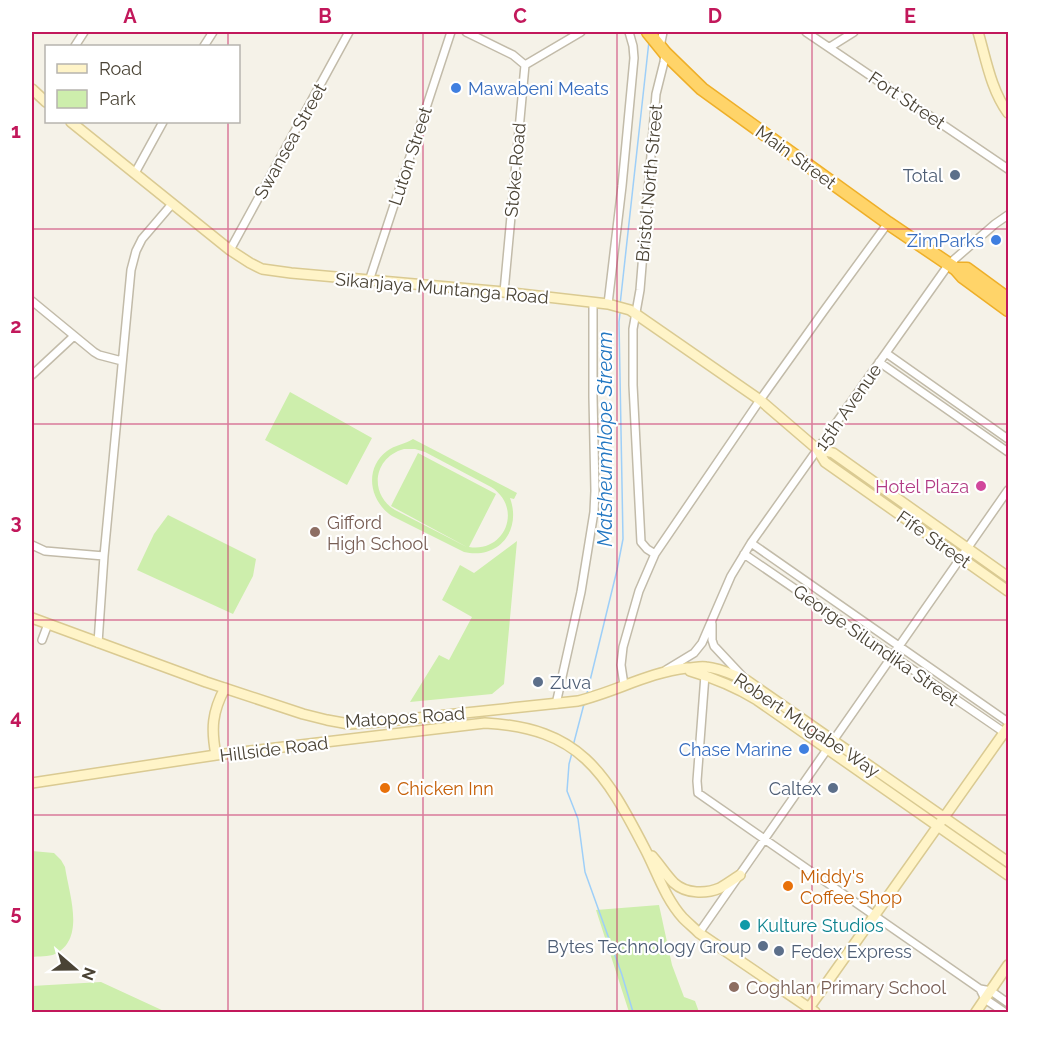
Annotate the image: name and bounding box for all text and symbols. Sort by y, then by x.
text: A [123,4,137,28]
text: B [318,4,332,28]
text: C [513,4,527,28]
text: D [708,4,722,28]
text: E [904,4,916,28]
legend [45,45,240,123]
text: Road [99,58,142,79]
street label: Fort Street [865,67,949,133]
place label: Mawabeni Meats [468,78,609,99]
street label: Swansea Street [250,80,330,202]
marker: Mawabeni Meats [449,81,463,95]
text: Park [99,88,136,109]
street label: Bristol North Street [632,103,666,263]
street label: Luton Street [384,104,436,208]
text: 1 [11,119,21,143]
street label: Main Street [752,121,840,193]
street label: Stoke Road [500,122,530,218]
place label: Total [903,165,943,186]
marker: Total [948,168,962,182]
place label: ZimParks [907,230,984,251]
marker: ZimParks [989,233,1003,247]
street label: Sikanjaya Muntanga Road [334,268,550,308]
text: 2 [10,314,22,338]
water label: Matsheumhlope Stream [593,331,617,547]
street label: 15th Avenue [810,359,886,454]
place label: Hotel Plaza [875,476,969,497]
marker: Hotel Plaza [974,479,988,493]
street label: Fife Street [893,506,975,572]
text: 3 [10,510,22,534]
place label: Gifford High School [327,512,428,554]
marker: Gifford High School [308,525,322,539]
street label: George Silundika Street [790,580,962,710]
street label: Robert Mugabe Way [730,668,884,782]
place label: Zuva [550,672,591,693]
marker: Zuva [531,675,545,689]
street label: Matopos Road [344,702,466,732]
text: 4 [10,705,22,729]
street label: Hillside Road [219,732,329,766]
place label: Chase Marine [679,739,792,760]
marker: Chase Marine [797,742,811,756]
place label: Chicken Inn [397,778,494,799]
place label: Caltex [769,778,821,799]
marker: Chicken Inn [378,781,392,795]
marker: Caltex [826,781,840,795]
place label: Middy's Coffee Shop [800,866,902,908]
marker: Middy's Coffee Shop [781,879,795,893]
text: 5 [10,901,22,925]
place label: Kulture Studios [757,915,884,936]
marker: Kulture Studios [738,918,752,932]
place label: Bytes Technology Group [547,936,751,957]
north arrow [45,939,105,999]
marker: Bytes Technology Group [756,939,770,953]
place label: Fedex Express [791,941,912,962]
marker: Fedex Express [772,944,786,958]
text: N [78,965,100,983]
place label: Coghlan Primary School [746,977,946,998]
marker: Coghlan Primary School [727,980,741,994]

